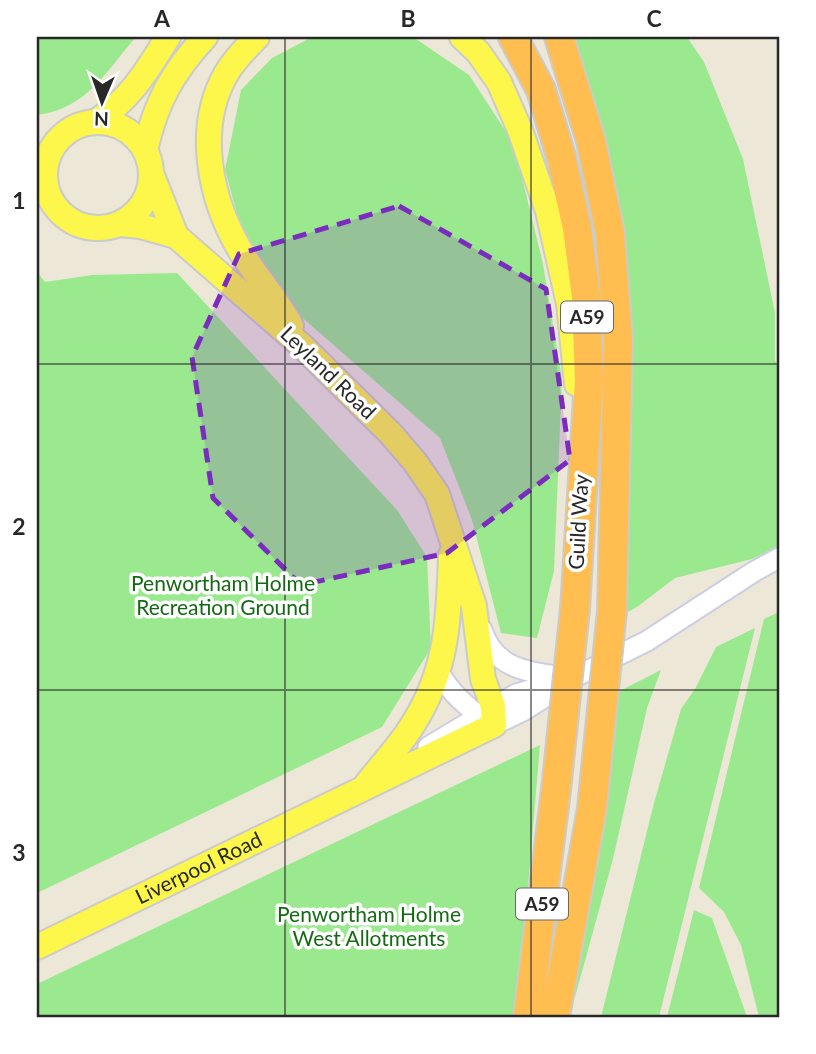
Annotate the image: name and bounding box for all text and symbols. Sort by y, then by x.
text: A [153,4,171,32]
text: B [400,4,416,32]
text: C [646,4,662,32]
north arrow [66,66,136,136]
text: N [94,108,109,131]
text: 1 [12,186,26,214]
road number: A59 [561,302,613,332]
street label: Leyland Road [276,320,382,423]
street label: Guild Way [563,474,592,570]
text: 2 [12,512,26,540]
park label: Penwortham Holme Recreation Ground [131,570,315,619]
street label: Liverpool Road [131,826,266,908]
text: 3 [12,838,26,866]
road number: A59 [516,888,568,920]
park label: Penwortham Holme West Allotments [277,901,461,950]

